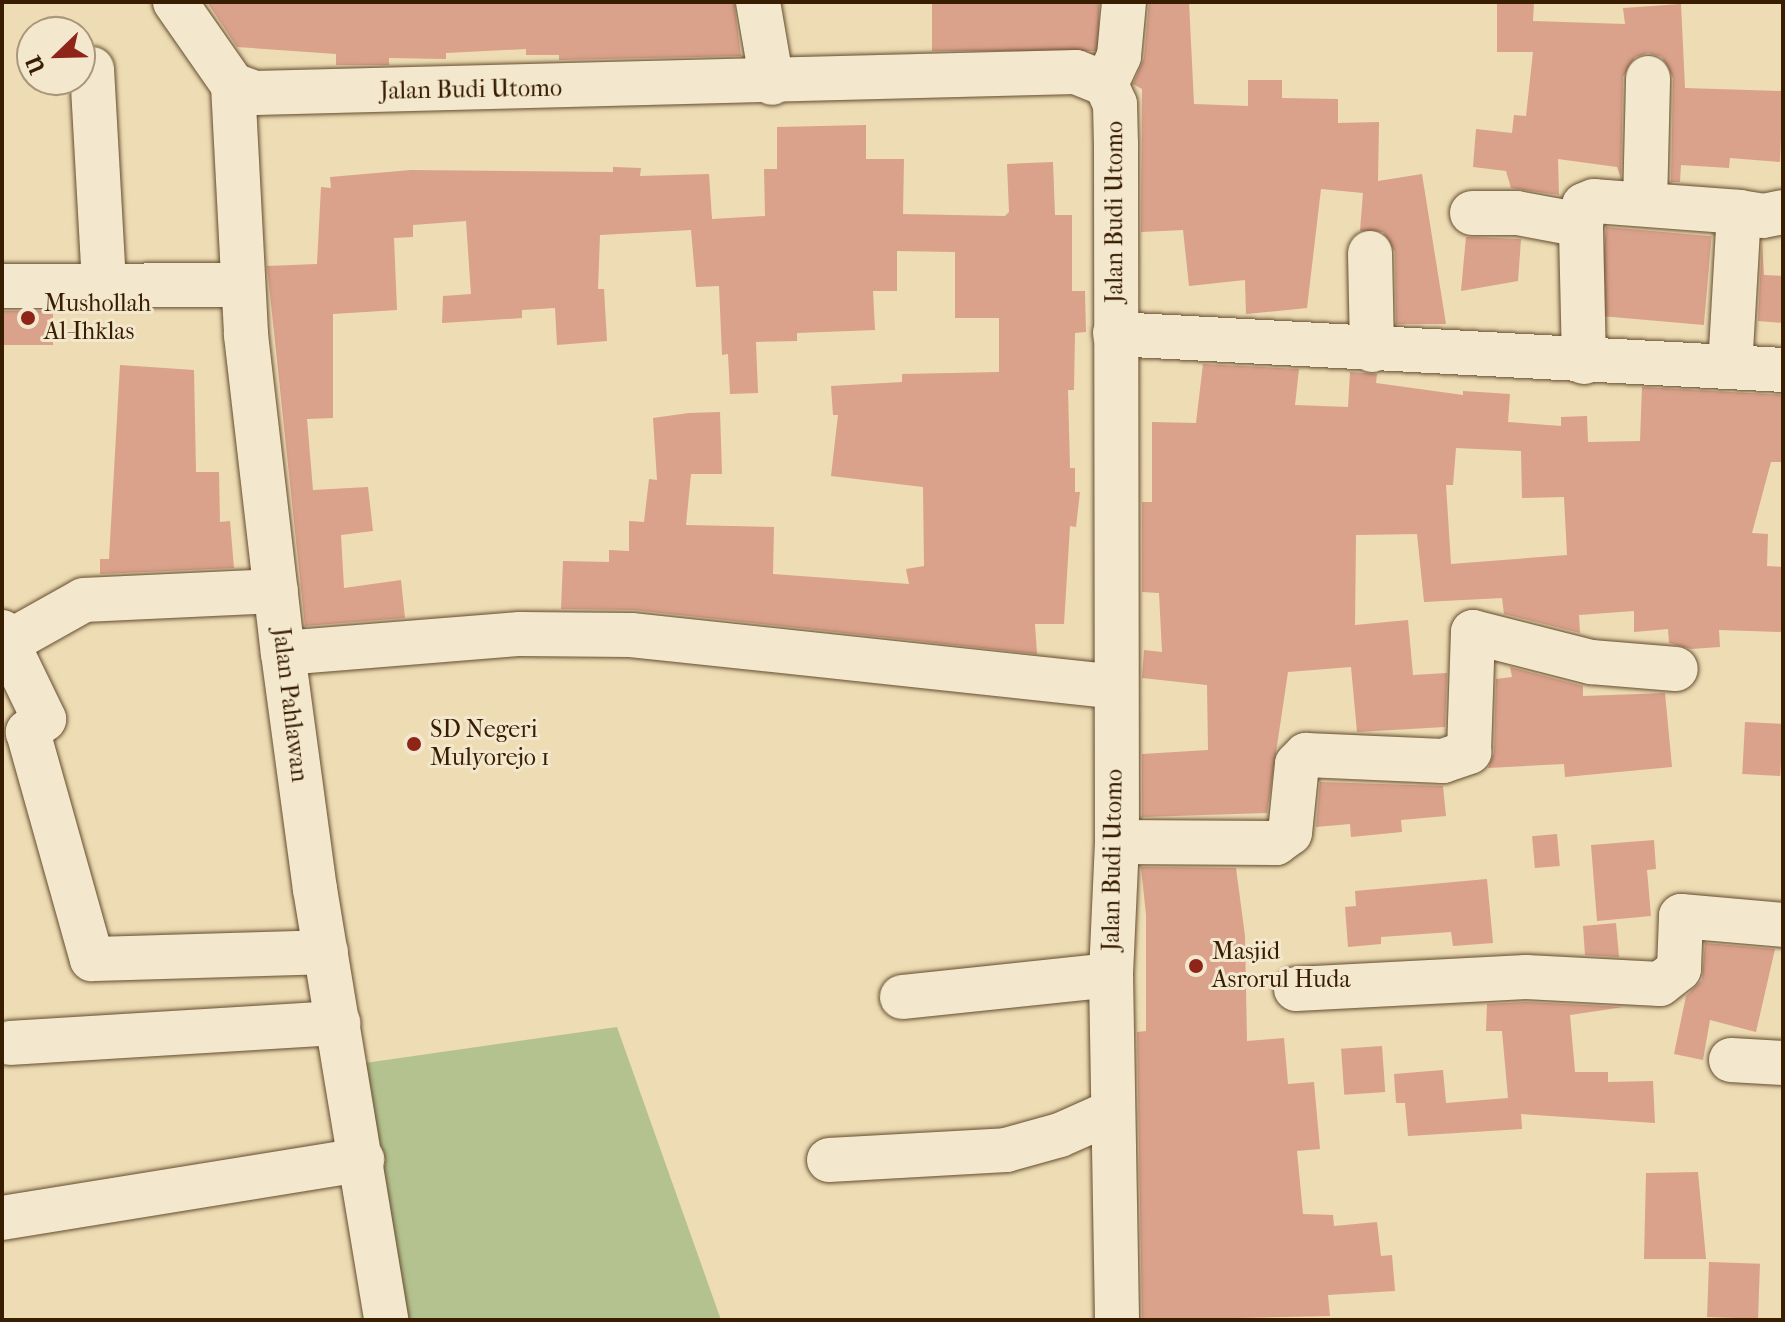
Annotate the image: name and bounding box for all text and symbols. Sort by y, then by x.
north arrow [16,16,96,96]
text: U [20,52,51,78]
street label: Jalan Budi Utomo [380,74,562,106]
street label: Jalan Budi Utomo [1101,121,1129,303]
place label: Mushollah Al-Ihklas [44,290,151,346]
marker: Mushollah Al-Ihklas [19,309,37,327]
street label: Jalan Pahlawan [266,626,314,784]
place label: SD Negeri Mulyorejo 1 [430,716,550,772]
marker: SD Negeri Mulyorejo 1 [405,735,423,753]
street label: Jalan Budi Utomo [1097,769,1129,951]
place label: Masjid Asrorul Huda [1212,938,1351,994]
marker: Masjid Asrorul Huda [1187,957,1205,975]

